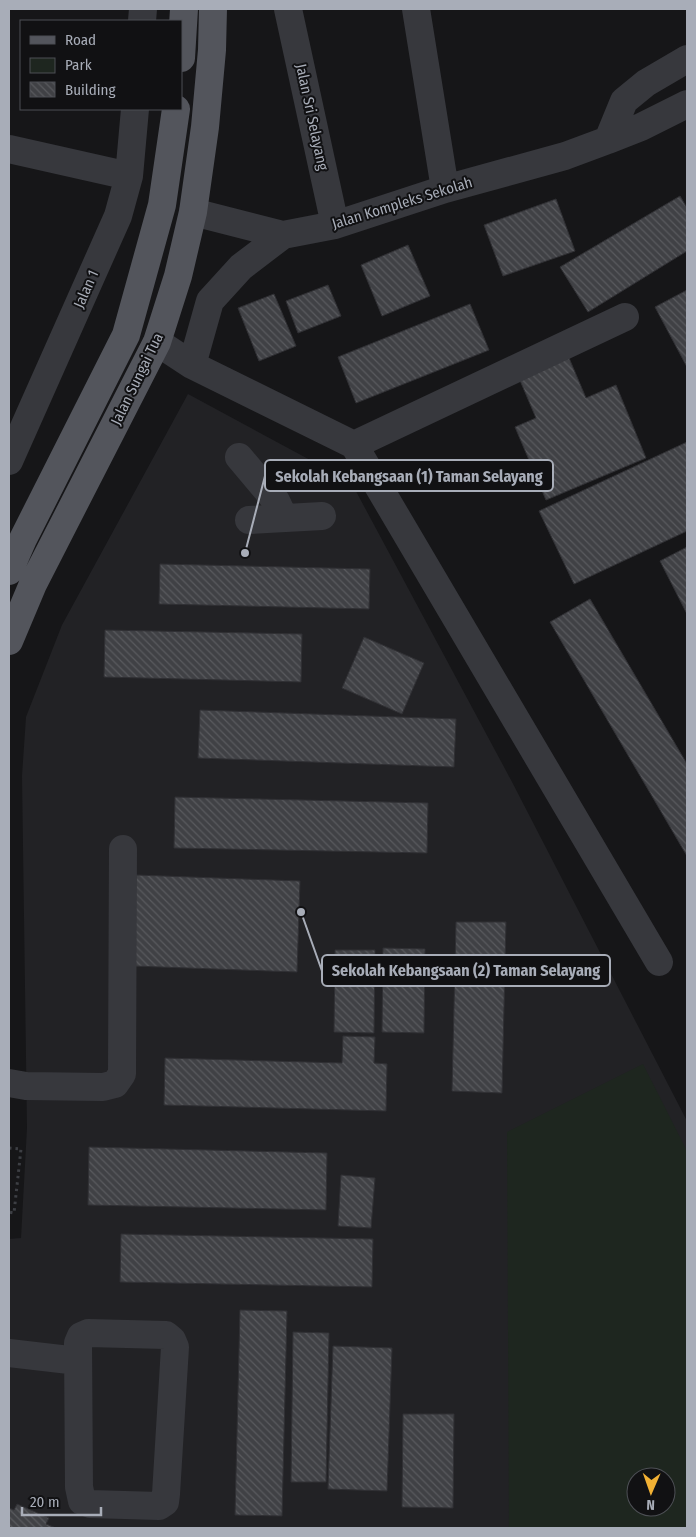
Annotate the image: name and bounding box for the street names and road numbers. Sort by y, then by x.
street label: Jalan Sri Selayang [292,62,332,172]
street label: Jalan Kompleks Sekolah [330,173,474,233]
street label: Jalan 1 [70,267,102,311]
street label: Jalan Sungai Tua [107,330,167,428]

